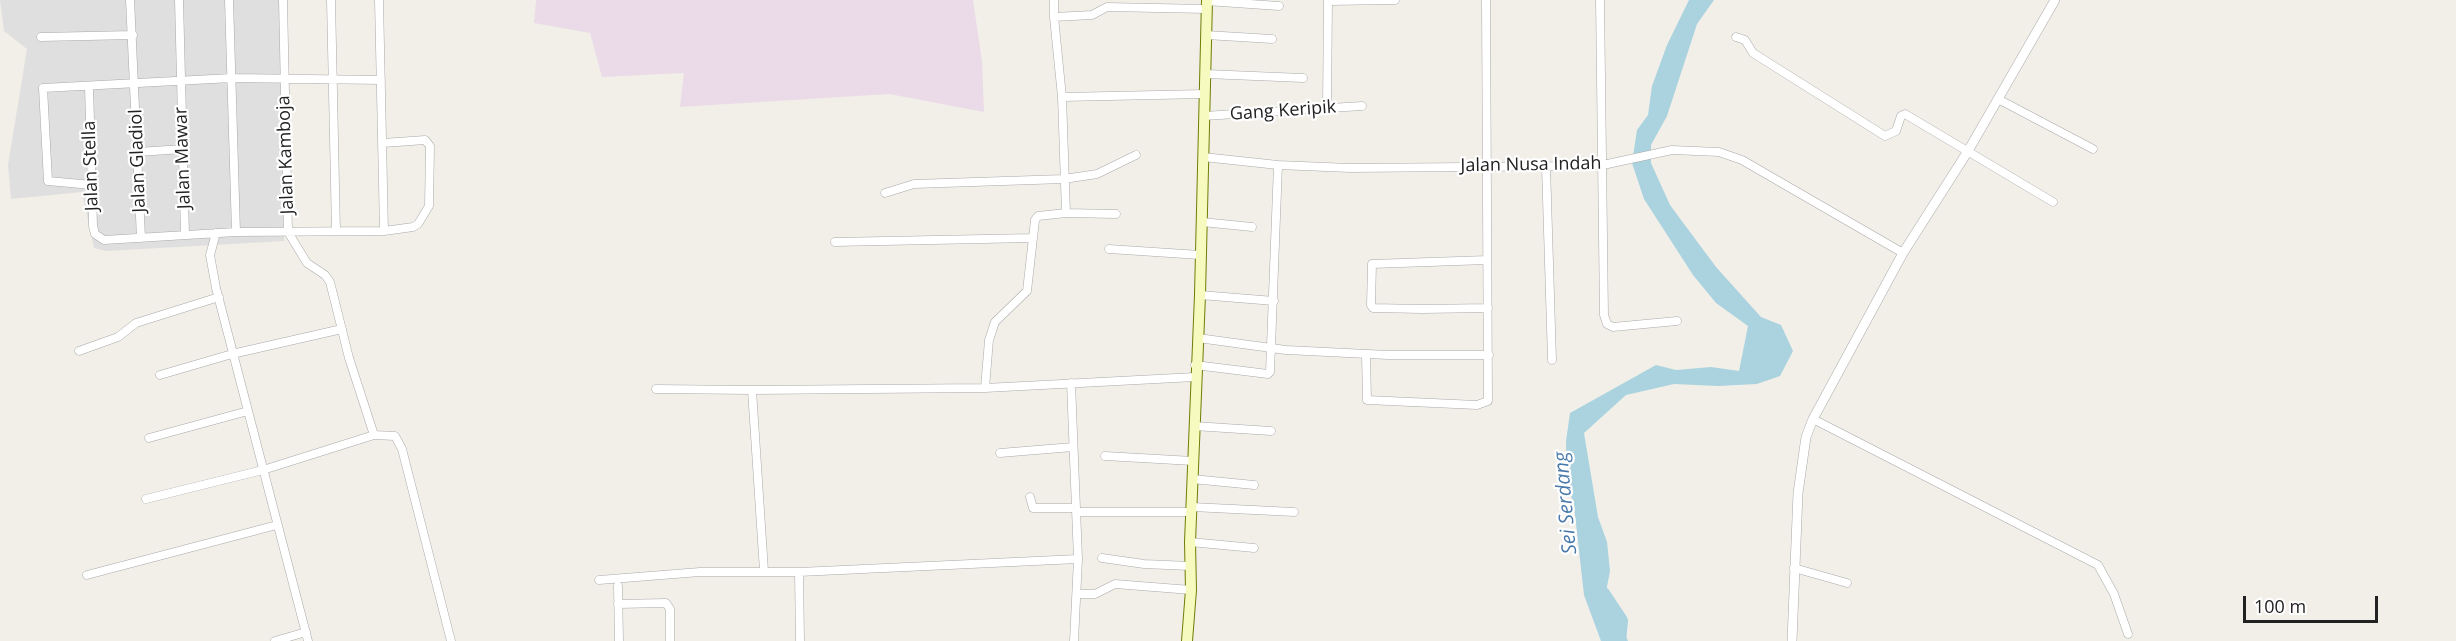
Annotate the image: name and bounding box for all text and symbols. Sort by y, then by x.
street label: Jalan Kamboja [273,95,299,215]
street label: Gang Keripik [1229,97,1337,125]
street label: Jalan Mawar [170,106,196,210]
street label: Jalan Gladiol [125,109,151,213]
street label: Jalan Stella [79,120,103,212]
street label: Jalan Nusa Indah [1460,153,1602,177]
water label: Sei Serdang [1550,451,1582,555]
scale bar [2246,584,2381,622]
text: 100 m [2254,594,2306,618]

